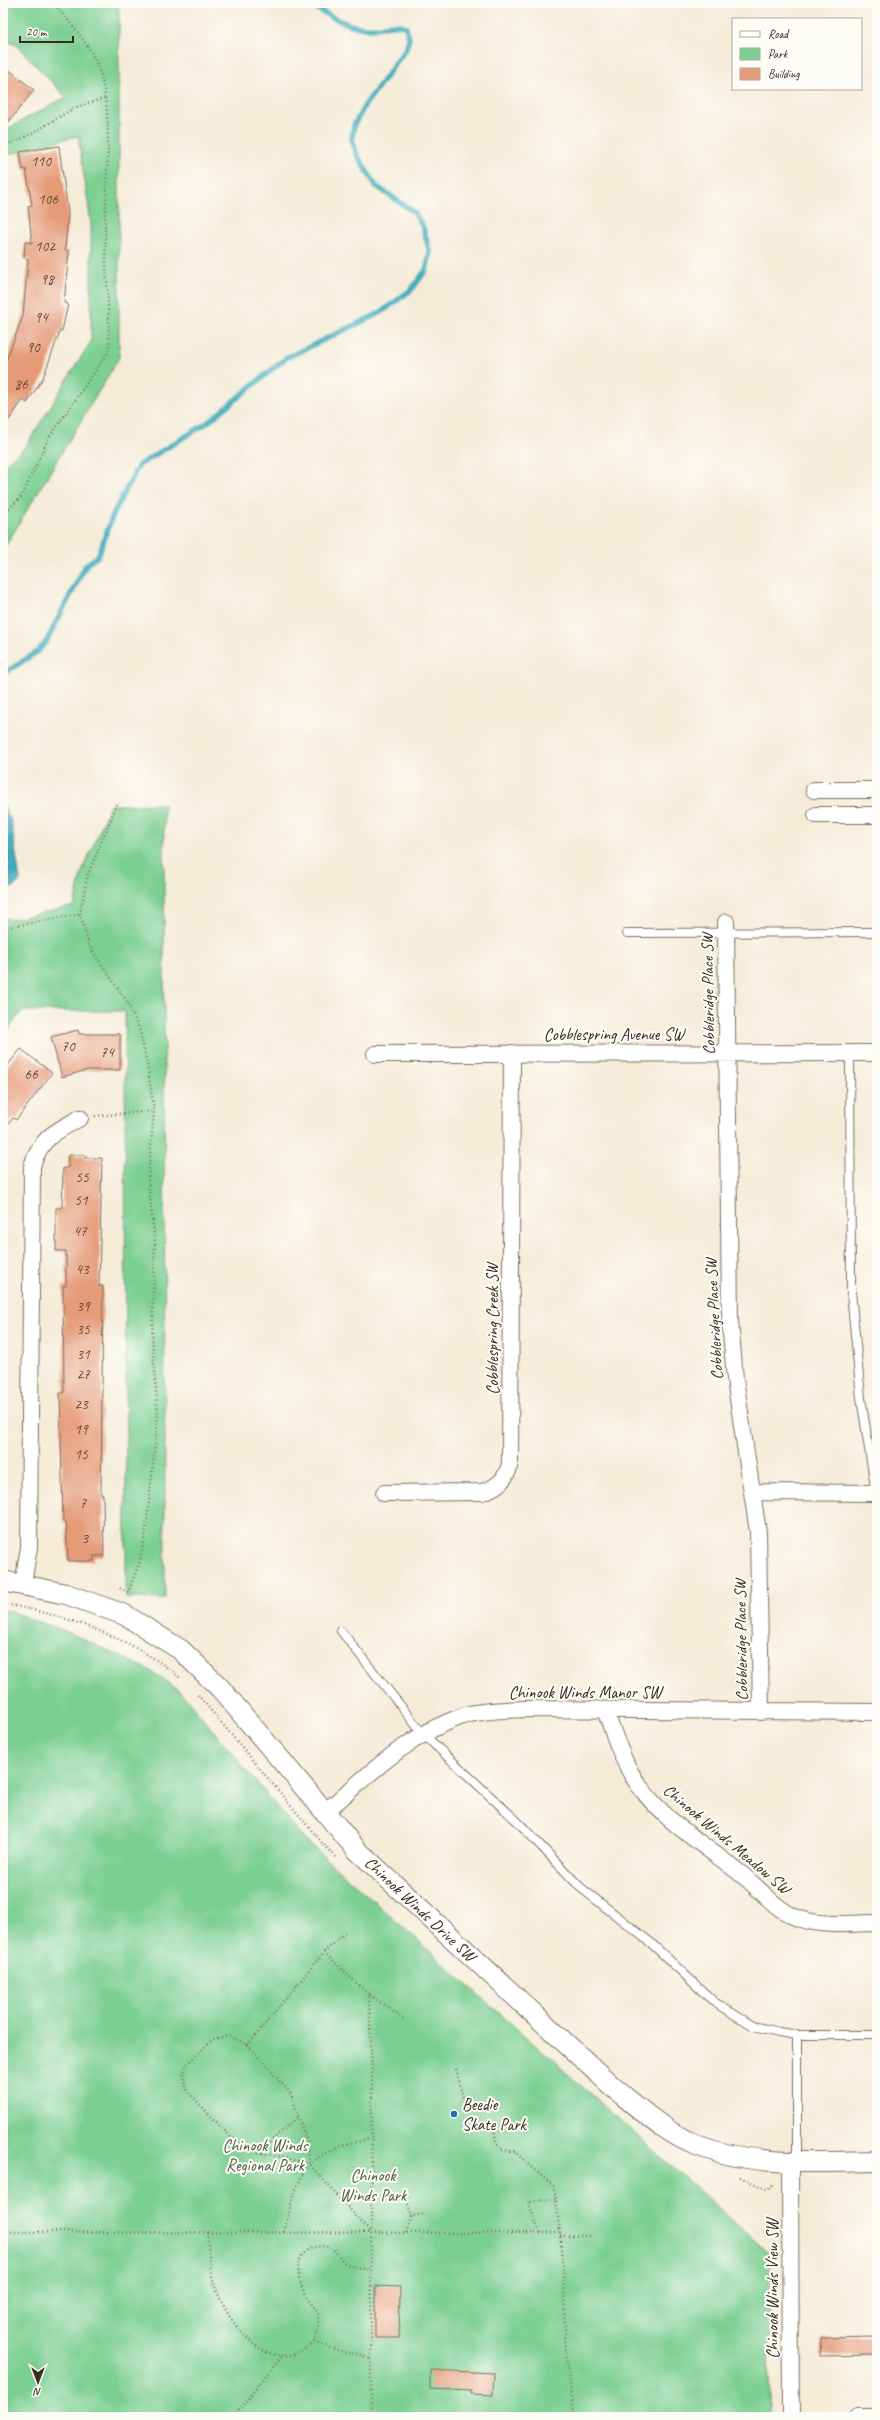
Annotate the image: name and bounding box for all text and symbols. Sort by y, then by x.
scale bar [20,18,73,44]
legend [732,18,862,90]
text: 20 m [26,24,48,40]
text: Road [768,26,790,42]
text: Park [768,46,789,62]
text: Building [768,66,800,82]
house number: 110 [31,152,52,171]
house number: 106 [38,190,59,209]
house number: 102 [35,237,56,256]
house number: 98 [40,270,55,289]
house number: 94 [34,308,49,327]
house number: 90 [26,338,41,357]
house number: 86 [14,375,29,394]
street label: Cobbleridge Place SW [696,931,720,1055]
street label: Cobblespring Avenue SW [544,1024,686,1045]
house number: 70 [61,1037,76,1056]
house number: 74 [100,1043,115,1062]
house number: 66 [24,1065,39,1084]
house number: 55 [75,1168,90,1187]
house number: 51 [74,1191,89,1210]
house number: 47 [73,1222,88,1241]
street label: Cobbleridge Place SW [700,1256,728,1380]
house number: 43 [75,1260,90,1279]
street label: Cobblespring Creek SW [482,1261,503,1395]
house number: 39 [76,1297,91,1316]
house number: 35 [76,1320,91,1339]
house number: 31 [76,1345,91,1364]
house number: 27 [76,1365,91,1384]
house number: 23 [74,1395,89,1414]
house number: 19 [74,1420,89,1439]
house number: 15 [74,1445,89,1464]
house number: 7 [80,1494,88,1513]
house number: 3 [82,1529,90,1548]
street label: Cobbleridge Place SW [729,1577,753,1701]
street label: Chinook Winds Manor SW [509,1682,664,1703]
street label: Chinook Winds Meadow SW [659,1779,797,1900]
street label: Chinook Winds Drive SW [360,1852,482,1968]
place label: Beedie Skate Park [462,2094,528,2135]
marker: Beedie Skate Park [449,2109,459,2119]
park label: Chinook Winds Regional Park [222,2135,310,2176]
park label: Chinook Winds Park [340,2165,408,2206]
street label: Chinook Winds View SW [762,2216,783,2359]
north arrow [18,2362,58,2402]
text: N [32,2385,41,2399]

